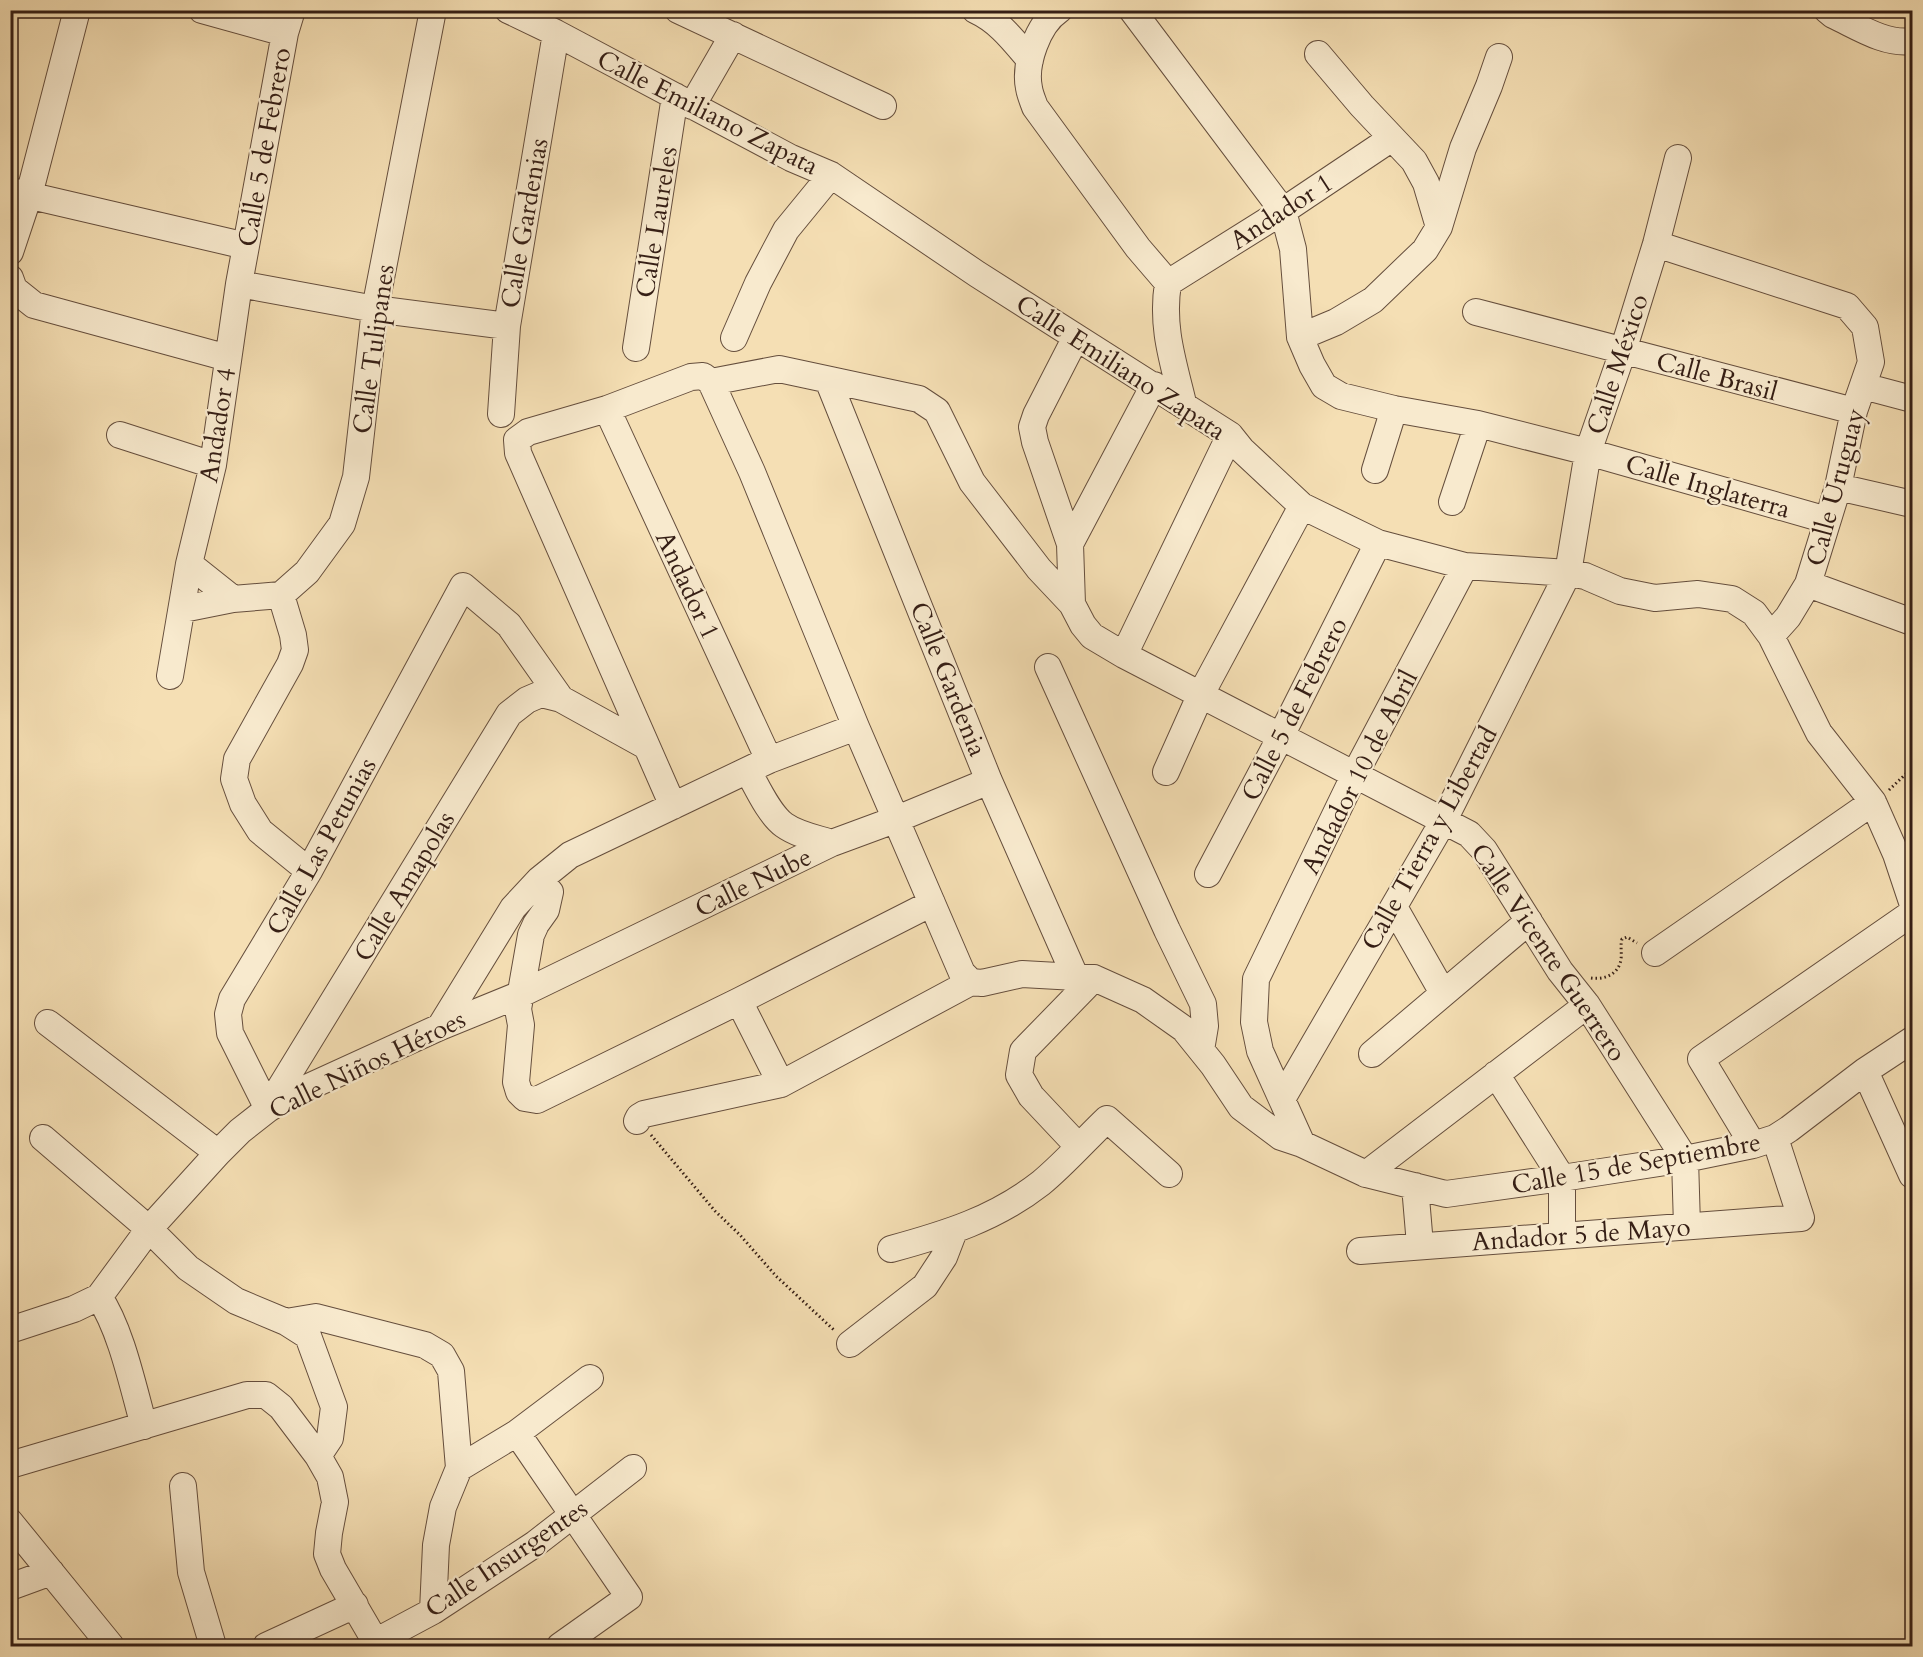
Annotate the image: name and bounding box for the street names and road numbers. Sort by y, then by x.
street label: Calle Emiliano Zapata [591,42,824,183]
street label: Calle 5 de Febrero [230,45,299,249]
street label: Calle Gardenias [492,135,557,311]
street label: Calle Laureles [627,144,686,300]
street label: Andador 1 [1223,165,1339,258]
street label: Calle Tulipanes [344,262,403,436]
street label: Calle Emiliano Zapata [1009,286,1232,448]
street label: Calle México [1578,290,1657,439]
street label: Calle Brasil [1652,344,1782,410]
street label: Andador 4 [191,365,244,485]
street label: Calle Uruguay [1798,404,1873,570]
street label: Calle Inglaterra [1622,446,1794,527]
street label: Andador 1 [647,525,728,645]
street label: Calle Gardenia [902,597,995,761]
street label: Calle 5 de Febrero [1233,612,1356,807]
street label: Andador 10 de Abril [1293,664,1426,880]
street label: Calle Tierra y Libertad [1353,720,1506,956]
street label: Calle Las Petunias [258,751,385,941]
street label: Calle Amapolas [346,805,463,968]
street label: Calle Vicente Guerrero [1463,836,1635,1068]
street label: Calle Nube [689,839,817,926]
street label: Calle Niños Héroes [263,1002,471,1127]
street label: Calle 15 de Septiembre [1509,1124,1764,1203]
street label: Andador 5 de Mayo [1471,1209,1692,1260]
street label: Calle Insurgentes [418,1491,594,1626]

